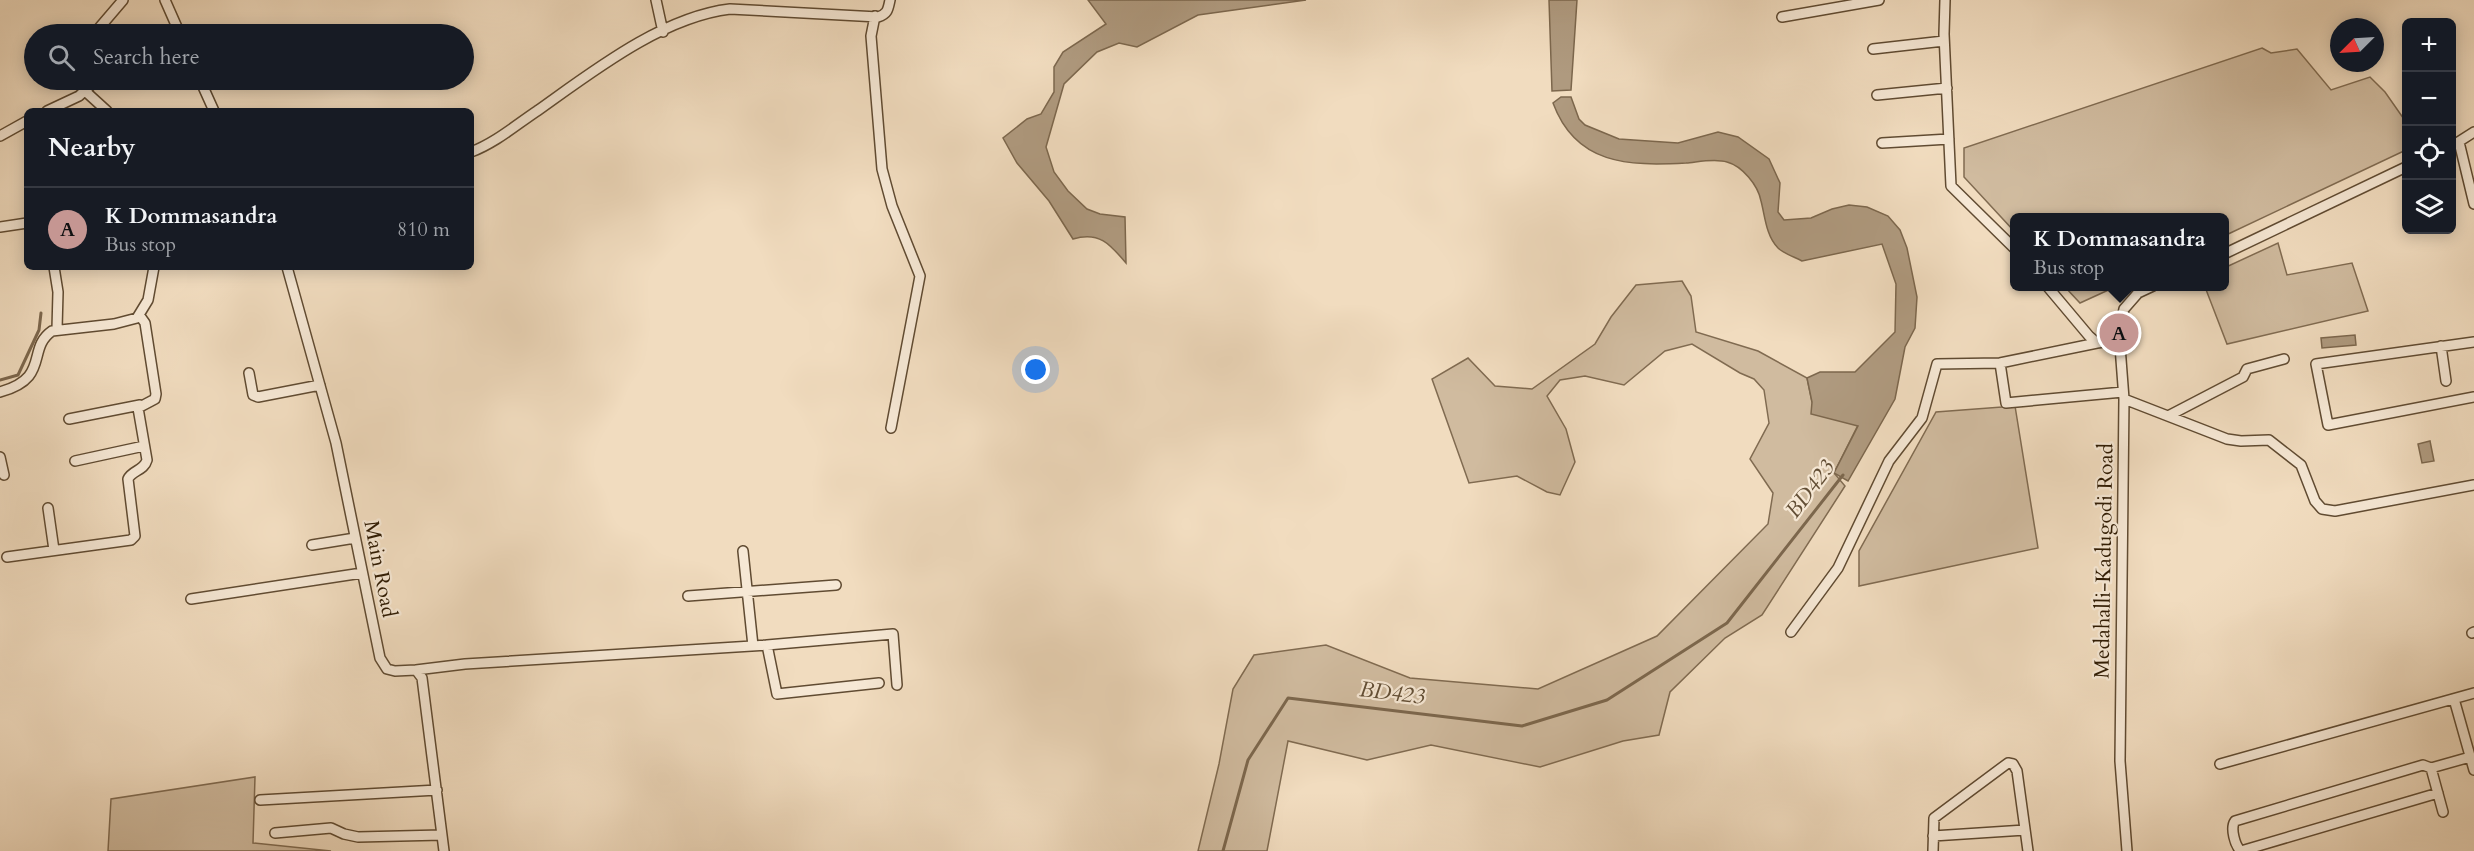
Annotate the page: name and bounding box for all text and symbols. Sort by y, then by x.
north arrow [2330,18,2384,72]
map controls [2402,18,2456,234]
button: + [2402,18,2456,72]
search box [24,24,474,90]
icon: search [45,41,78,74]
text: Search here [93,42,200,72]
button: − [2402,72,2456,126]
button: locate [2402,126,2456,180]
text: Nearby [48,130,136,165]
button: layers [2402,180,2456,234]
text: K Dommasandra [105,201,277,231]
popup [2010,213,2229,291]
text: A [60,216,75,243]
text: 810 m [397,216,450,243]
text: K Dommasandra [2033,224,2206,254]
text: Bus stop [105,231,176,258]
text: Bus stop [2033,254,2104,281]
pin: A [2100,310,2138,356]
your location [1021,355,1050,384]
street label: Medahalli-Kadugodi Road [2087,443,2121,679]
water label: BD423 [1778,453,1842,524]
street label: Main Road [356,518,404,620]
water label: BD423 [1358,674,1427,712]

